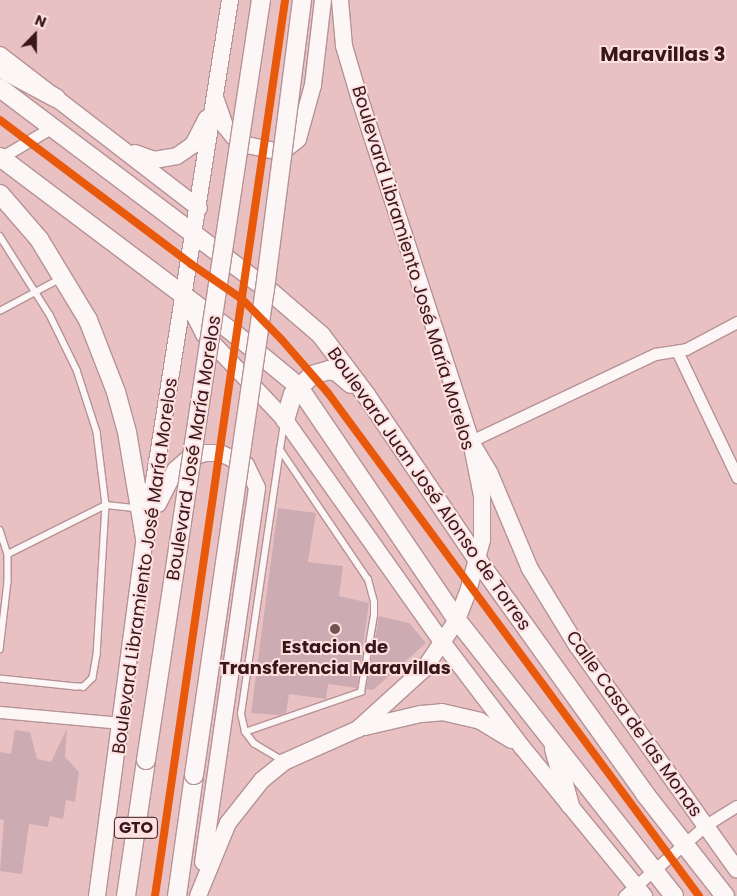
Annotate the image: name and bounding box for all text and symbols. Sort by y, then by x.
north arrow [10,10,60,60]
text: N [32,10,49,32]
district label: Maravillas 3 [600,42,726,66]
street label: Boulevard Libramiento José María Morelos [347,83,479,453]
street label: Boulevard José María Morelos [162,314,226,582]
street label: Boulevard Juan José Alonso de Torres [323,343,535,635]
street label: Boulevard Libramiento José María Morelos [108,376,182,756]
marker: Estacion de Transferencia Maravillas [329,623,341,635]
street label: Calle Casa de las Monas [561,627,707,821]
place label: Estacion de Transferencia Maravillas [219,637,451,680]
road number: GTO [114,814,158,841]

